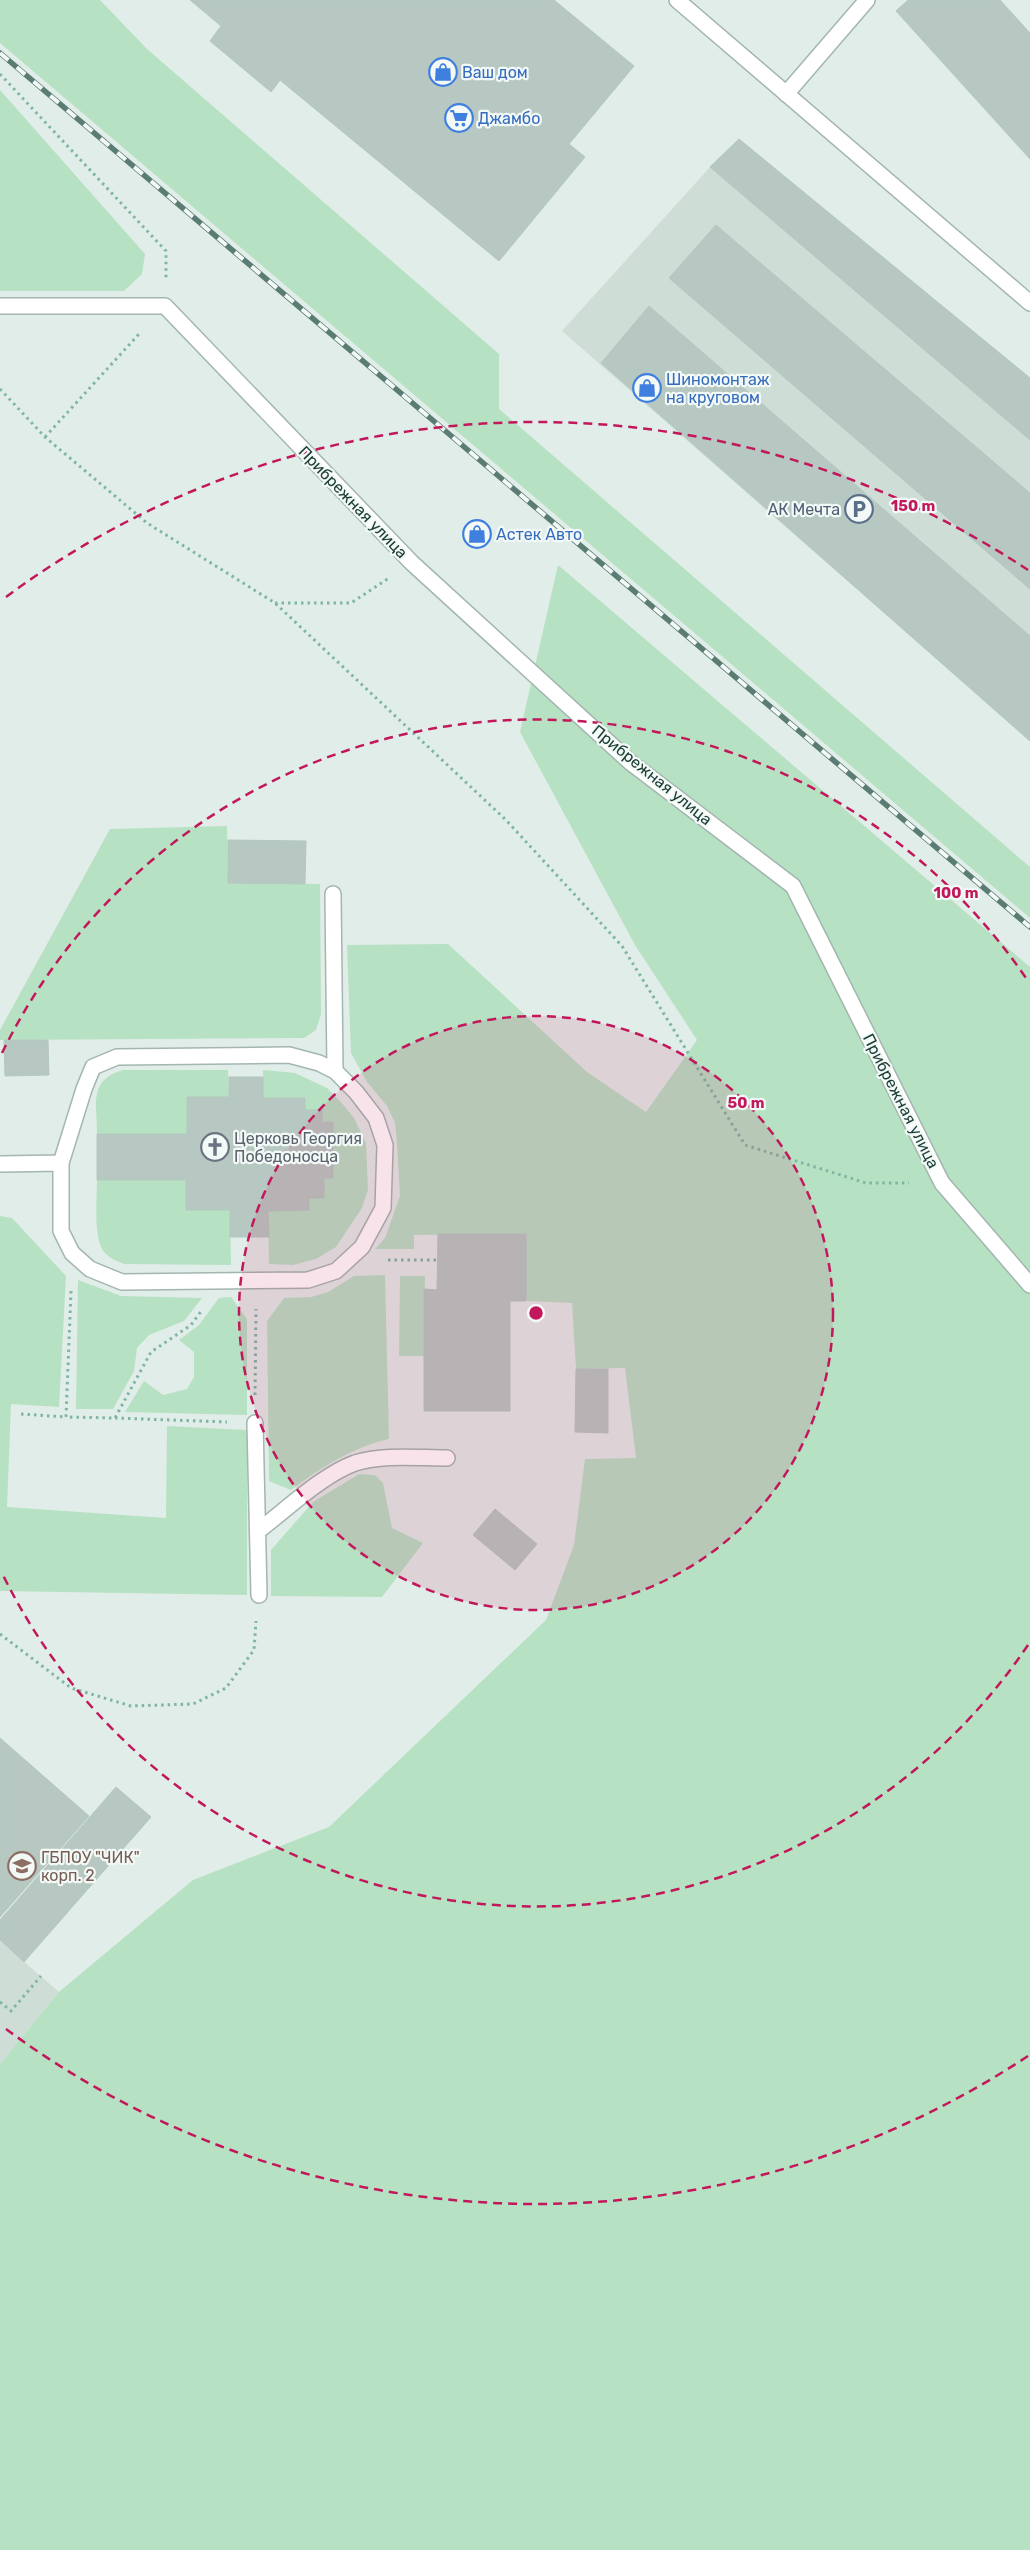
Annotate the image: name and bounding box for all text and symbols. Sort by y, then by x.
shop icon: Ваш дом [428,57,458,87]
place label: Ваш дом [462,63,528,82]
supermarket icon: Джамбо [444,103,474,133]
place label: Джамбо [478,109,540,128]
place label: Шиномонтаж на круговом [666,370,770,407]
shop icon: Шиномонтаж на круговом [632,373,662,403]
street label: Прибрежная улица [295,442,411,562]
parking icon: АК Мечта [844,494,874,524]
text: 150 m [891,497,935,515]
place label: АК Мечта [768,500,840,519]
shop icon: Астек Авто [462,519,492,549]
place label: Астек Авто [496,525,582,544]
street label: Прибрежная улица [588,721,716,829]
text: 100 m [934,884,978,902]
street label: Прибрежная улица [859,1031,943,1171]
text: 50 m [728,1094,764,1112]
place label: Церковь Георгия Победоносца [234,1129,362,1166]
church icon: Церковь Георгия Победоносца [200,1132,230,1162]
centre of rings [527,1304,545,1322]
place label: ГБПОУ "ЧИК" корп. 2 [41,1848,140,1885]
school or university icon: ГБПОУ "ЧИК" корп. 2 [7,1851,37,1881]

